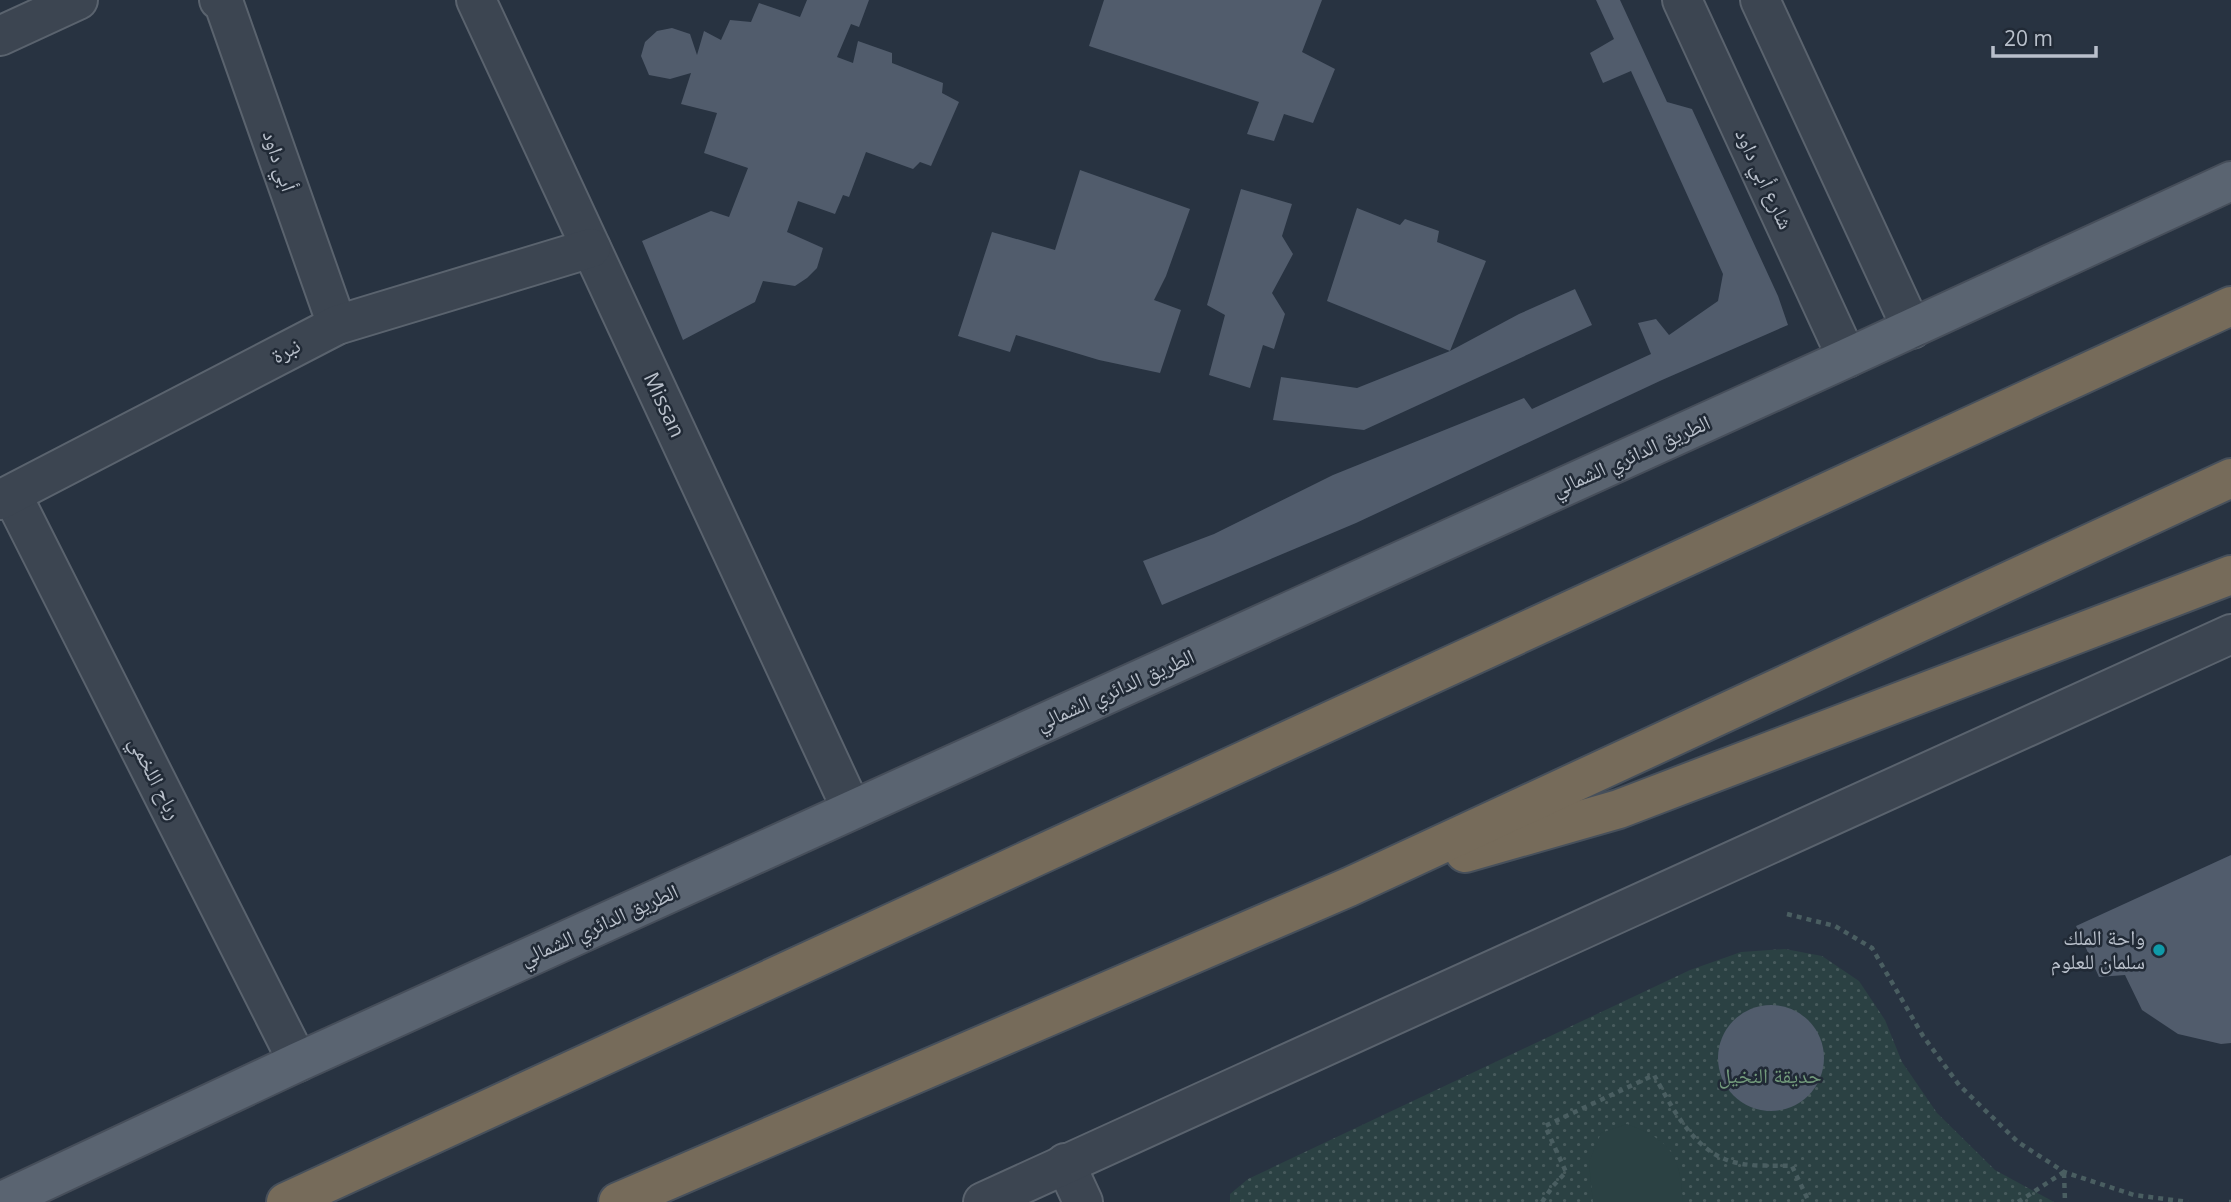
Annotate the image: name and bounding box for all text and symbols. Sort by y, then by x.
scale bar [1993,14,2096,58]
text: 20 m [2004,24,2053,52]
street label: شارع أبي داود [1726,124,1800,235]
street label: أبي داود [253,126,303,196]
street label: نبرة [266,331,305,369]
street label: Missan [638,367,692,442]
street label: الطريق الدائري الشمالي [1547,408,1716,506]
street label: الطريق الدائري الشمالي [1031,642,1200,740]
street label: رباح اللخمي [120,731,189,825]
street label: الطريق الدائري الشمالي [515,877,684,975]
place label: واحة الملك سلمان للعلوم [2051,923,2145,976]
marker: واحة الملك سلمان للعلوم [2151,942,2167,958]
park label: حديقة النخيل [1718,1061,1822,1089]

